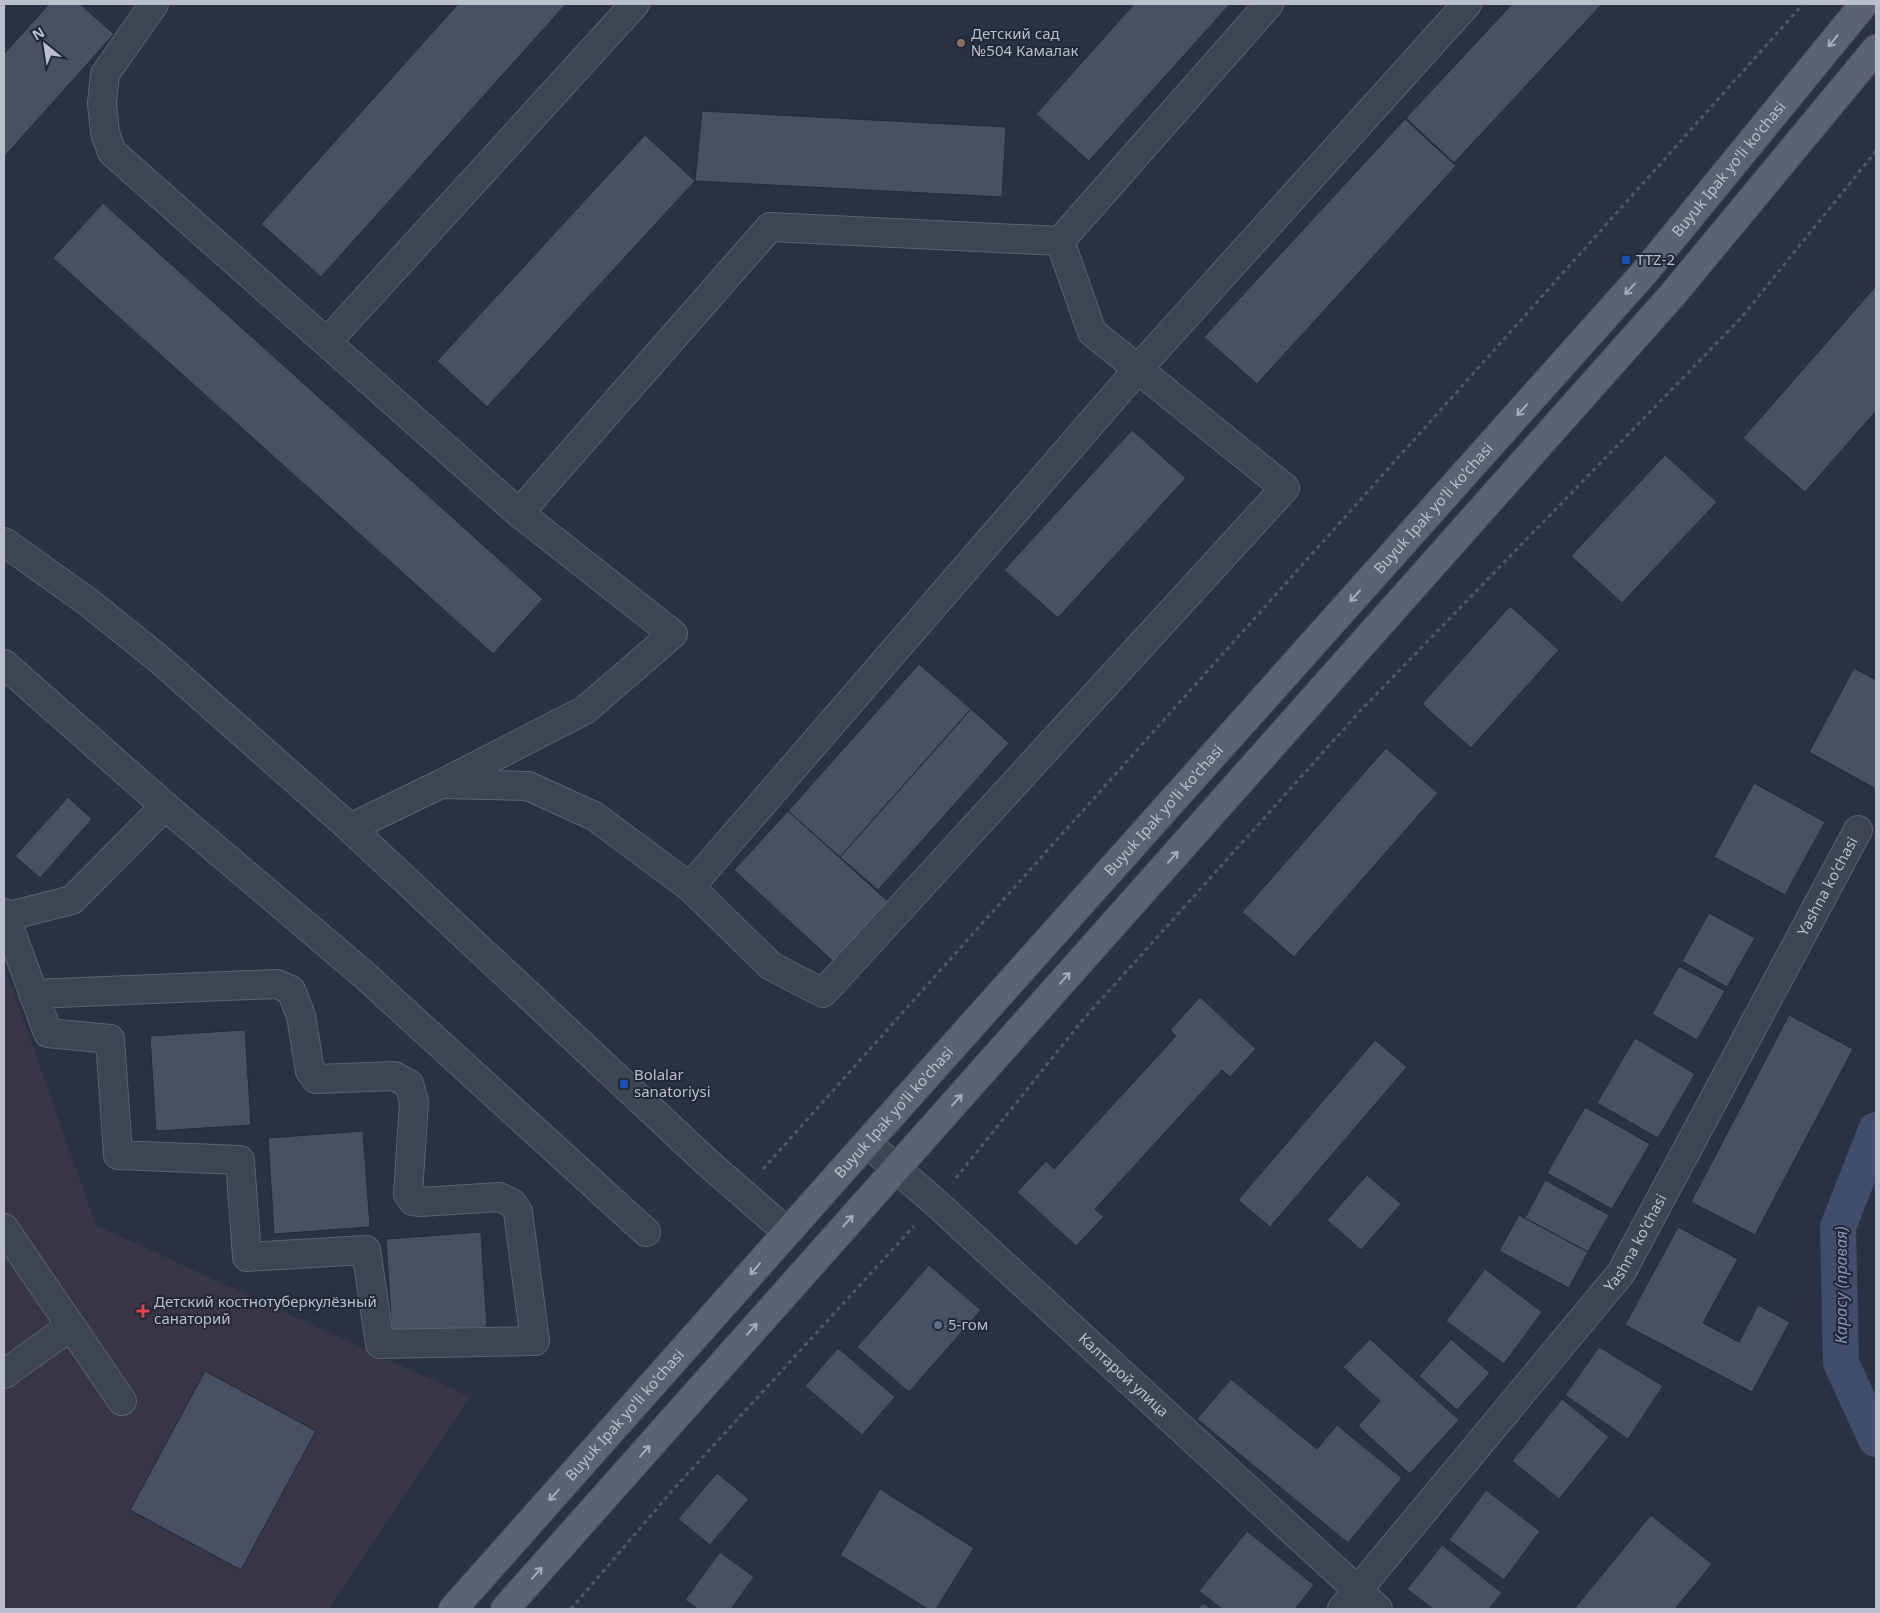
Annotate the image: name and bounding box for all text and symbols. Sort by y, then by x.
north arrow [20,20,70,70]
text: N [29,22,48,44]
place label: Детский сад №504 Камалак [971,23,1079,60]
one-way arrow [1828,35,1839,48]
marker: Детский сад №504 Камалак [955,37,967,49]
street label: Buyuk Ipak yo'li ko'chasi [1667,97,1790,240]
place label: TTZ-2 [1636,249,1675,269]
marker: TTZ-2 [1620,254,1632,266]
one-way arrow [1624,282,1636,295]
one-way arrow [1516,403,1528,416]
street label: Buyuk Ipak yo'li ko'chasi [1369,438,1497,578]
one-way arrow [1350,590,1361,603]
street label: Buyuk Ipak yo'li ko'chasi [1099,740,1227,880]
street label: Yashna ko'chasi [1792,833,1862,939]
one-way arrow [1167,850,1178,863]
one-way arrow [1059,972,1070,985]
street label: Buyuk Ipak yo'li ko'chasi [829,1042,957,1182]
place label: Bolalar sanatoriysi [634,1064,711,1101]
marker: Bolalar sanatoriysi [618,1078,630,1090]
one-way arrow [951,1093,962,1106]
street label: Yashna ko'chasi [1599,1190,1670,1295]
one-way arrow [843,1214,854,1227]
water label: Карасу (правая) [1830,1226,1852,1344]
one-way arrow [749,1262,761,1275]
place label: Детский костнотуберкулёзный санаторий [154,1291,377,1328]
marker: Детский костнотуберкулёзный санаторий [136,1304,150,1318]
place label: 5-гом [948,1314,988,1334]
marker: 5-гом [932,1319,944,1331]
one-way arrow [747,1323,758,1336]
street label: Калтарой улица [1075,1328,1173,1421]
street label: Buyuk Ipak yo'li ko'chasi [560,1345,688,1485]
one-way arrow [639,1445,651,1458]
one-way arrow [549,1489,560,1502]
one-way arrow [531,1566,543,1579]

